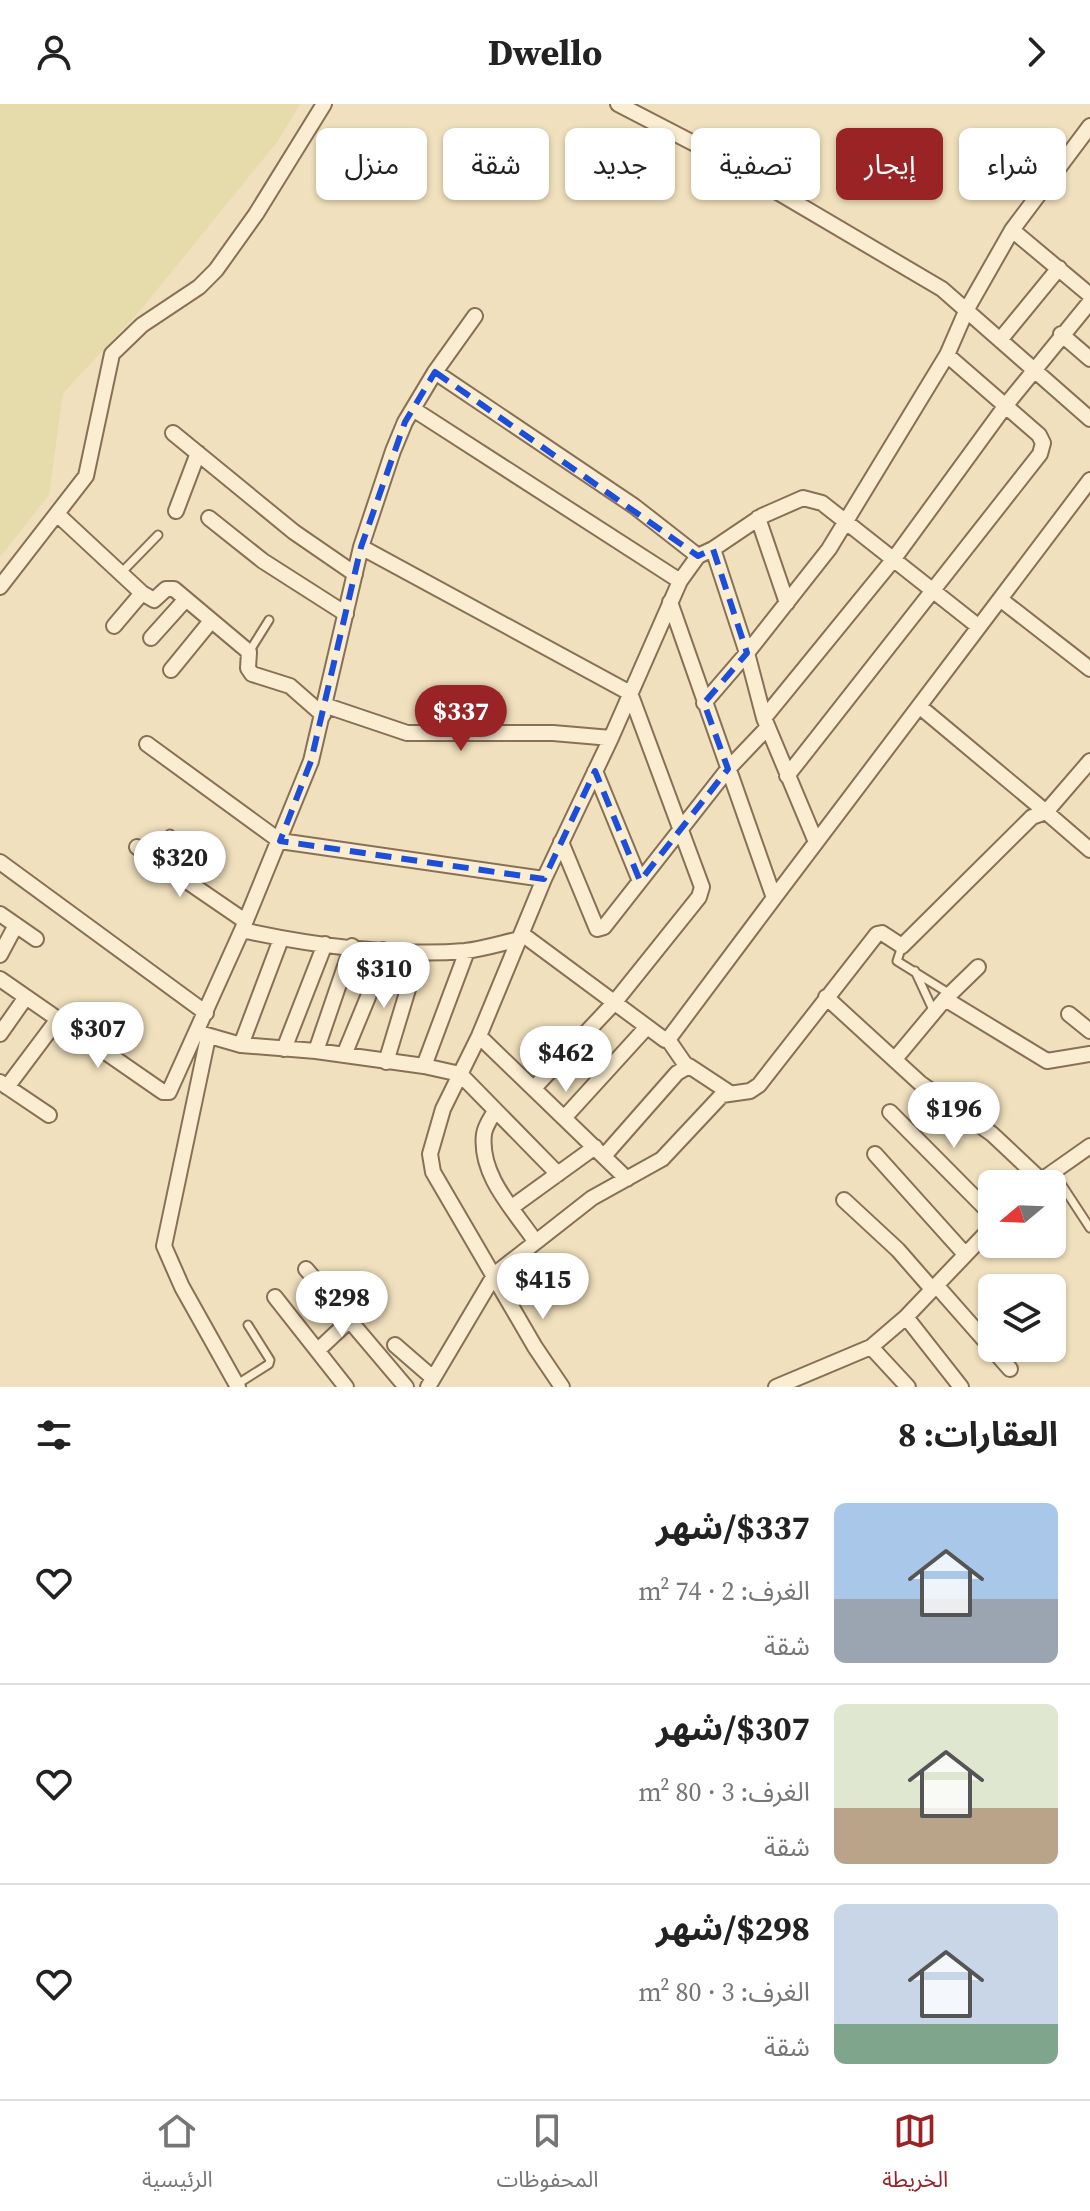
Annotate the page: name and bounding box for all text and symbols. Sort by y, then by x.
text: Dwello [488,28,602,77]
icon: person [32,30,76,74]
icon: forward [1014,30,1058,74]
chip: منزل [316,128,427,200]
chip: شقة [443,128,549,200]
chip: جديد [565,128,675,200]
chip: تصفية [691,128,820,200]
chip: إيجار [836,128,943,200]
chip: شراء [959,128,1066,200]
pin: $337 [414,685,508,753]
text: $337 [433,693,489,729]
pin: $320 [133,831,227,899]
text: $320 [152,839,208,875]
pin: $310 [337,942,431,1010]
text: $310 [356,950,412,986]
pin: $307 [51,1002,145,1070]
text: $307 [70,1010,126,1046]
pin: $462 [519,1026,613,1094]
text: $462 [538,1034,594,1070]
pin: $196 [907,1082,1001,1150]
text: $196 [926,1090,982,1126]
north arrow [978,1170,1066,1258]
map controls [978,1170,1066,1362]
pin: $415 [496,1253,590,1321]
text: $415 [515,1261,571,1297]
pin: $298 [295,1271,389,1339]
button: layers [978,1274,1066,1362]
text: $298 [314,1279,370,1315]
text: العقارات: 8 [898,1411,1058,1457]
icon: filters [32,1413,76,1457]
text: $337/شهر [656,1504,810,1550]
icon: home [898,1535,994,1631]
icon: heart [32,1561,76,1605]
text: الغرف: 2 · 74 m² [638,1573,810,1609]
text: شقة [764,1628,810,1664]
text: $307/شهر [656,1705,810,1751]
icon: home [898,1736,994,1832]
icon: heart [32,1762,76,1806]
text: الغرف: 3 · 80 m² [638,1774,810,1810]
text: شقة [764,1829,810,1865]
text: $298/شهر [656,1905,810,1951]
icon: home [898,1936,994,2032]
icon: heart [32,1962,76,2006]
text: الغرف: 3 · 80 m² [638,1974,810,2010]
text: شقة [764,2029,810,2065]
tab: الرئيسية [142,2109,213,2203]
tab: المحفوظات [496,2109,598,2203]
tab: الخريطة [882,2109,948,2203]

